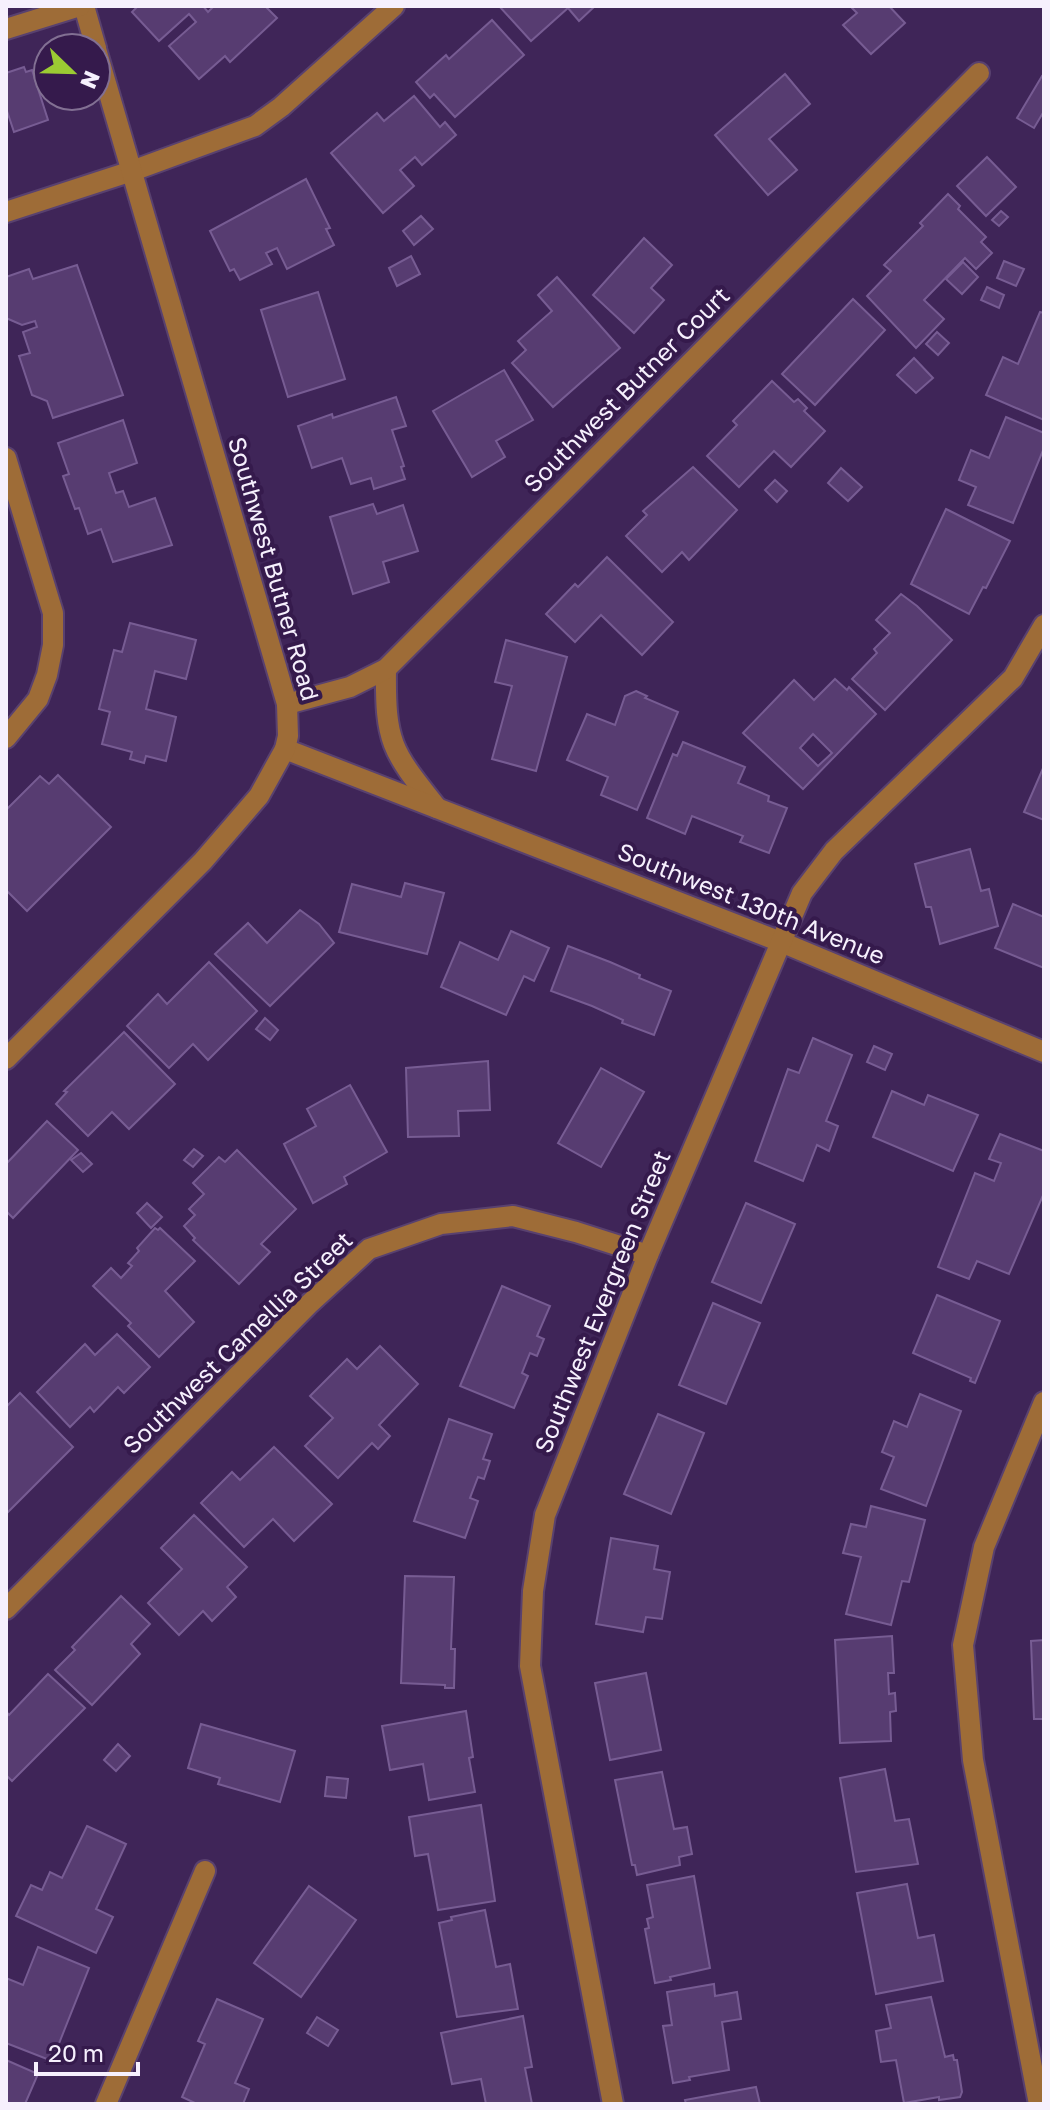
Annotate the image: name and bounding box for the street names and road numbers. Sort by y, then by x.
street label: Southwest Butner Court [517,280,735,498]
street label: Southwest Butner Road [223,433,326,704]
street label: Southwest 130th Avenue [614,836,889,970]
street label: Southwest Evergreen Street [528,1146,676,1457]
street label: Southwest Camellia Street [116,1225,358,1459]

